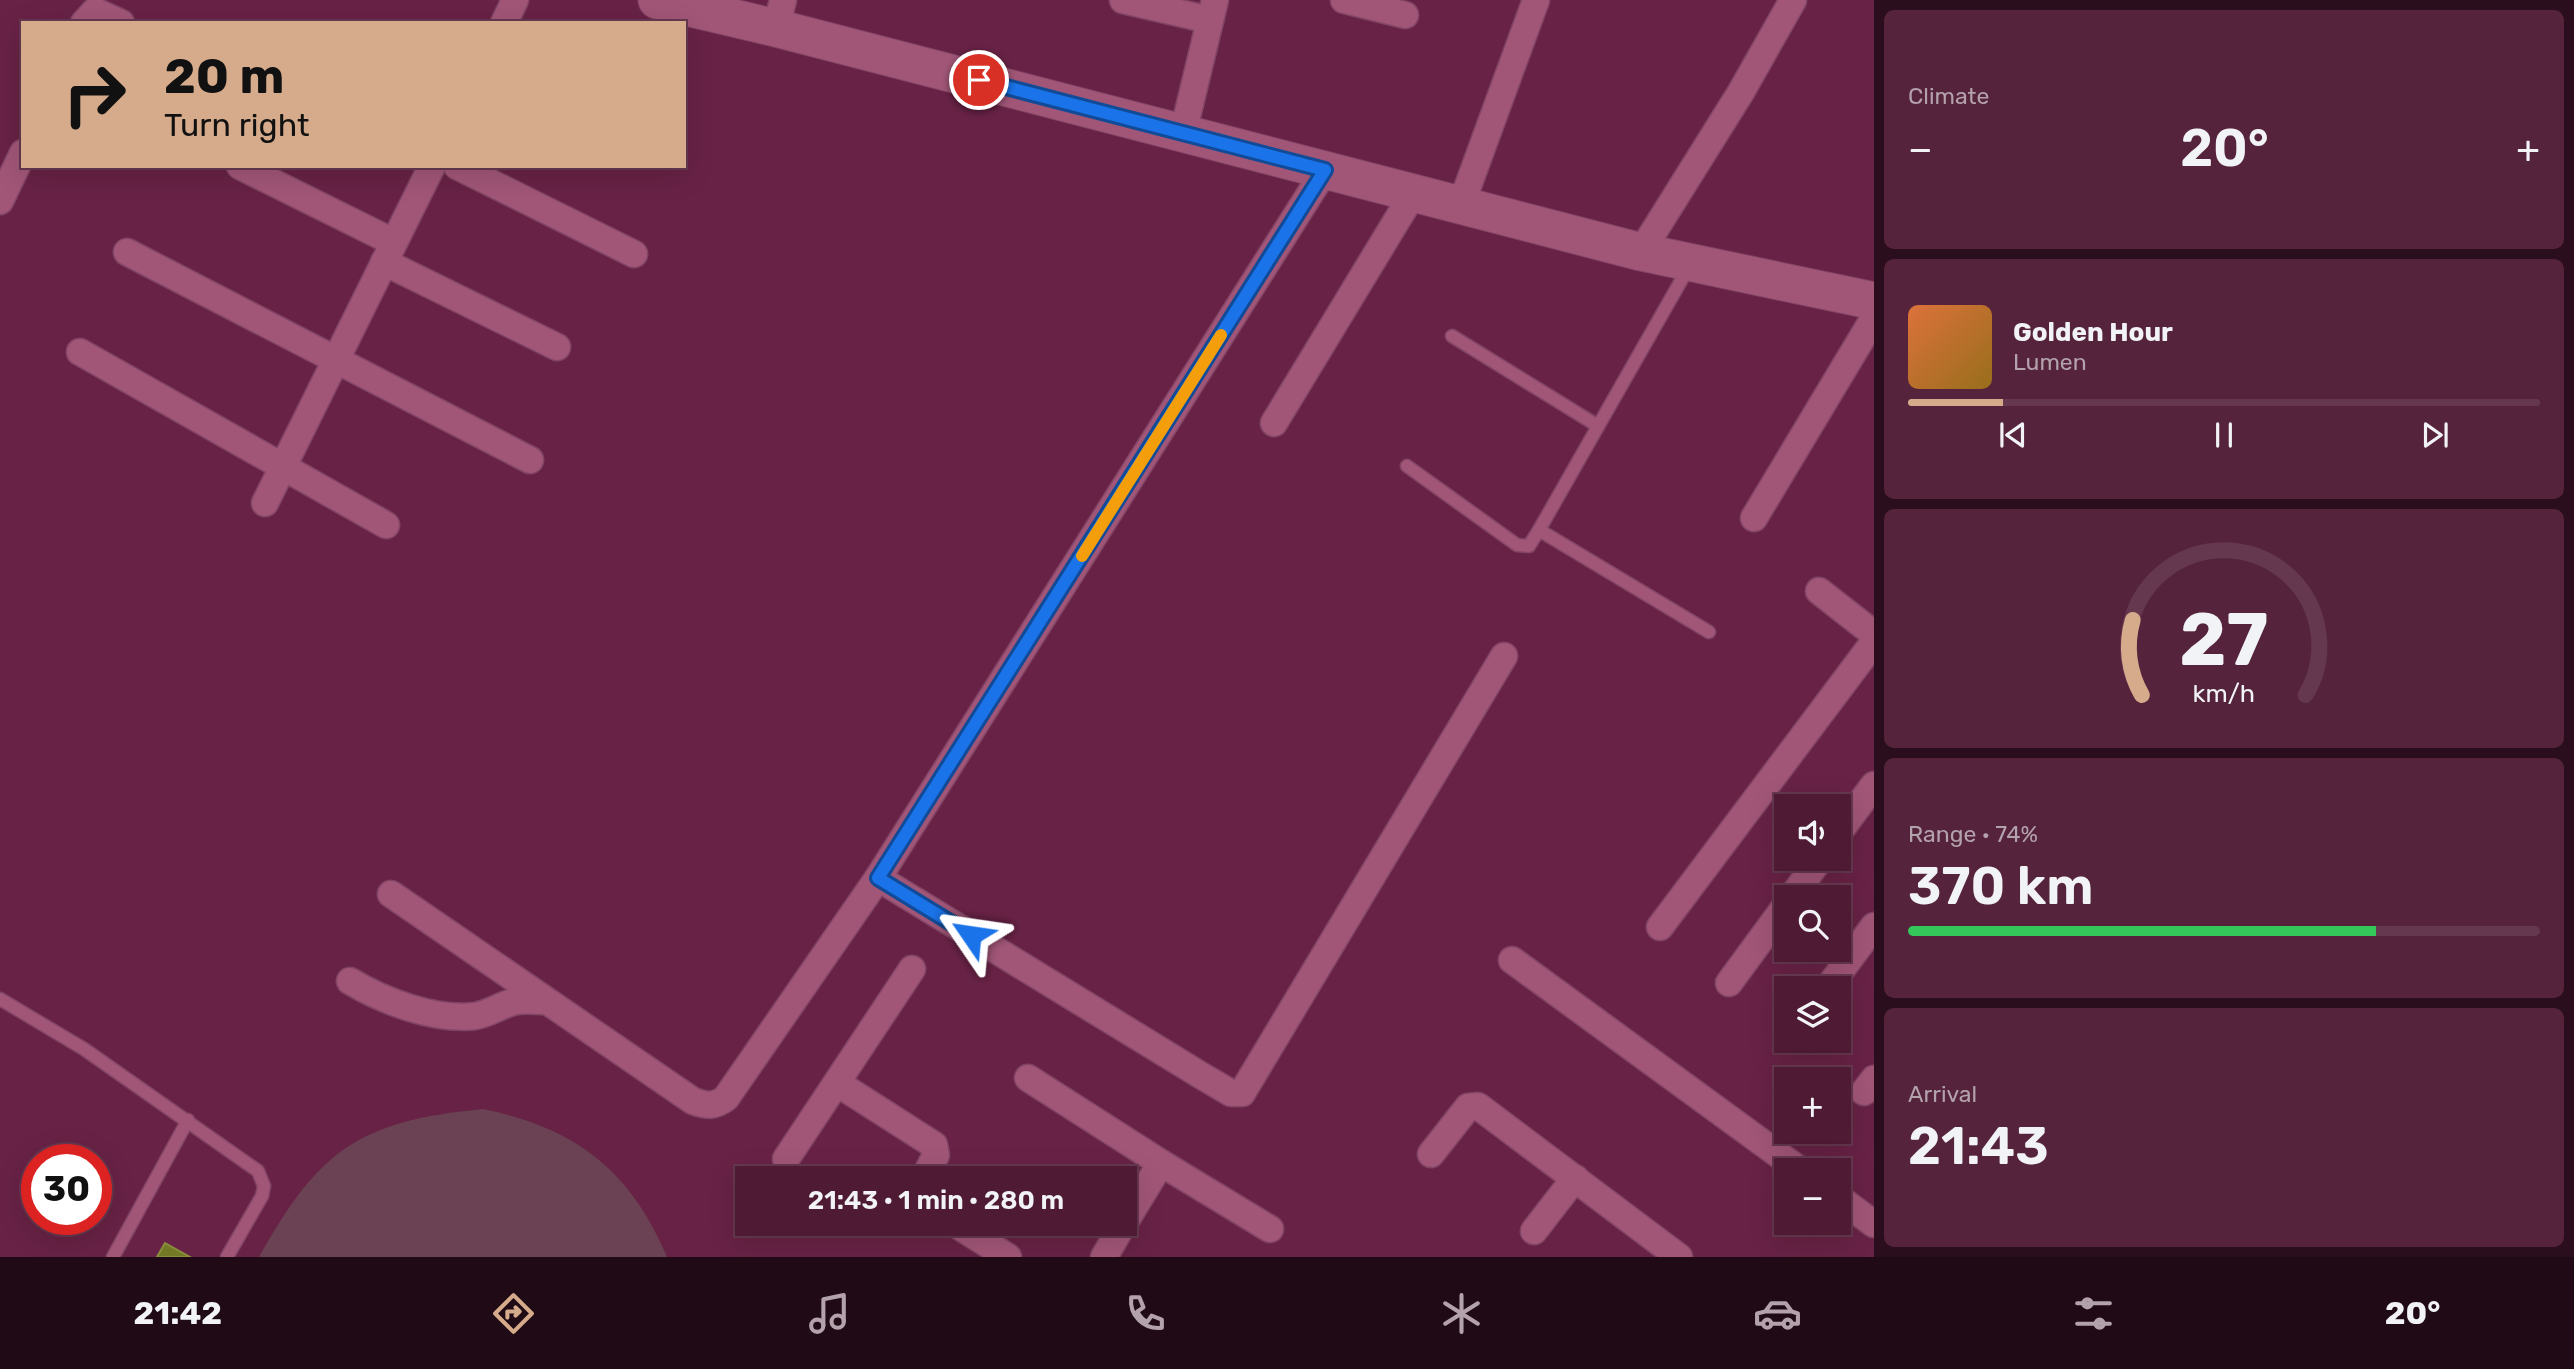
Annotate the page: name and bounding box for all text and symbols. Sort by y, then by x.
text: 20 m [164,47,285,105]
icon: right [49,49,140,140]
pin [949,50,1009,110]
icon: arrive [960,61,998,99]
text: Climate [1908,82,1989,110]
text: Turn right [164,106,309,144]
text: 20° [2180,117,2269,179]
text: − [1908,126,1933,172]
text: + [2516,126,2540,172]
text: Golden Hour [2013,317,2173,348]
text: Lumen [2013,348,2087,376]
icon: previous [1994,416,2032,454]
icon: pause [2205,416,2243,454]
icon: next [2416,416,2454,454]
text: 27 [2179,597,2269,683]
text: km/h [2193,678,2255,707]
map controls [1774,794,1851,1235]
button: sound [1774,794,1851,871]
text: Range · 74% [1908,820,2038,848]
text: 370 km [1908,855,2093,917]
button: search [1774,885,1851,962]
position arrow [934,898,1008,972]
button: layers [1774,976,1851,1053]
button: + [1774,1067,1851,1144]
text: Arrival [1908,1080,1977,1108]
text: 21:43 [1908,1115,2049,1177]
speed limit sign: 30 [21,1144,112,1235]
button: − [1774,1158,1851,1235]
text: 21:43 · 1 min · 280 m [808,1185,1064,1216]
icon: directions [489,1289,538,1338]
icon: music [805,1289,854,1338]
icon: phone [1121,1289,1170,1338]
icon: climate [1437,1289,1486,1338]
icon: car [1753,1289,1802,1338]
icon: filters [2069,1289,2118,1338]
text: 21:42 [133,1294,222,1332]
text: 20° [2385,1294,2440,1332]

